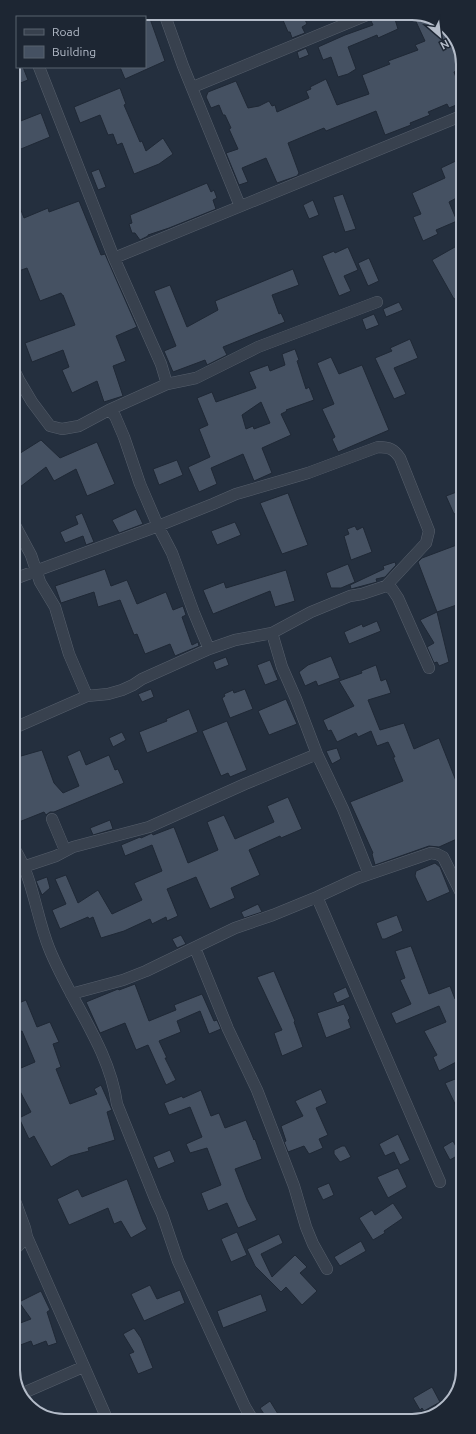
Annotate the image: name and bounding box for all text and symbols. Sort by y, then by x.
legend [16,16,146,68]
north arrow [420,16,460,56]
text: Road [52,25,80,38]
text: N [438,38,451,52]
text: Building [52,45,96,58]

